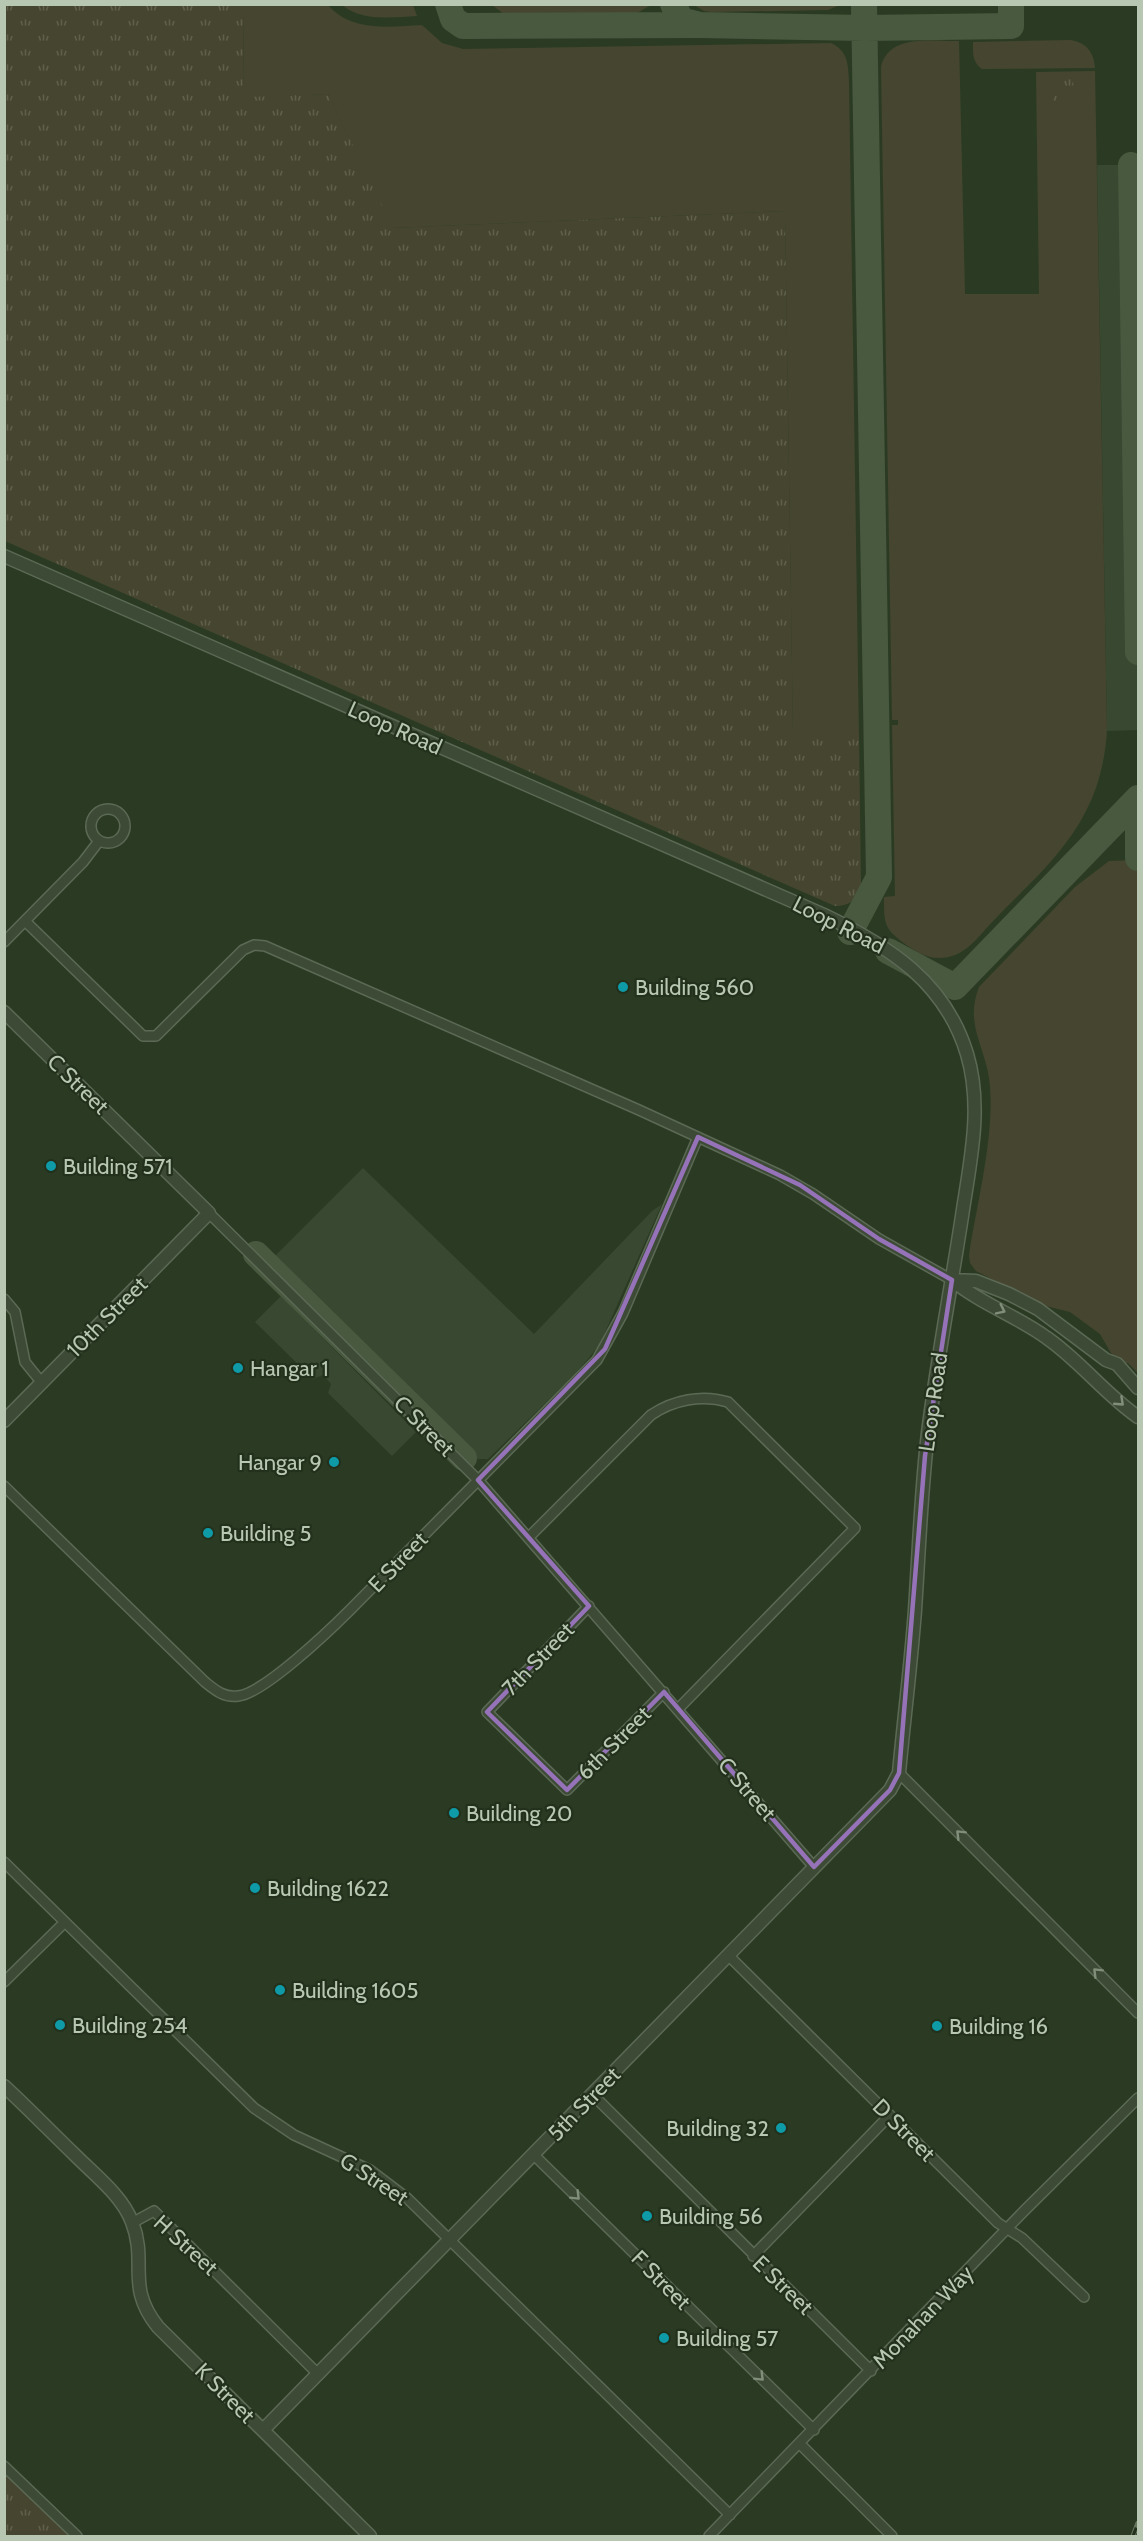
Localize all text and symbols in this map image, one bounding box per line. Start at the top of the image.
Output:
street label: Loop Road [344,695,446,761]
street label: Loop Road [788,890,890,960]
place label: Building 560 [635,974,754,1001]
marker: Building 560 [616,980,630,994]
street label: C Street [42,1048,115,1120]
place label: Building 571 [63,1153,173,1180]
marker: Building 571 [44,1159,58,1173]
street label: 10th Street [61,1270,154,1363]
one-way arrow [995,1303,1006,1315]
street label: Loop Road [913,1351,953,1453]
place label: Hangar 1 [250,1355,329,1382]
marker: Hangar 1 [231,1361,245,1375]
street label: C Street [388,1390,460,1462]
one-way arrow [1113,1395,1124,1406]
place label: Hangar 9 [238,1449,322,1476]
marker: Hangar 9 [327,1455,341,1469]
place label: Building 5 [220,1520,311,1547]
marker: Building 5 [201,1526,215,1540]
street label: E Street [363,1526,434,1598]
street label: 7th Street [496,1616,580,1701]
street label: 6th Street [571,1700,657,1786]
street label: C Street [712,1752,782,1827]
place label: Building 20 [466,1800,572,1827]
marker: Building 20 [447,1806,461,1820]
one-way arrow [956,1830,967,1841]
place label: Building 1622 [267,1875,389,1902]
marker: Building 1622 [248,1881,262,1895]
one-way arrow [1094,1968,1105,1979]
place label: Building 1605 [292,1977,418,2004]
marker: Building 1605 [273,1983,287,1997]
place label: Building 254 [72,2012,188,2039]
place label: Building 16 [949,2013,1048,2040]
marker: Building 254 [53,2018,67,2032]
marker: Building 16 [930,2019,944,2033]
street label: 5th Street [542,2061,626,2147]
street label: D Street [867,2093,941,2167]
place label: Building 32 [666,2115,769,2142]
marker: Building 32 [774,2121,788,2135]
street label: G Street [335,2147,414,2211]
one-way arrow [570,2189,580,2200]
place label: Building 56 [659,2203,763,2230]
street label: H Street [148,2209,224,2281]
marker: Building 56 [640,2209,654,2223]
street label: F Street [626,2245,697,2316]
street label: E Street [747,2250,819,2321]
street label: Monahan Way [867,2260,979,2374]
place label: Building 57 [676,2325,778,2352]
marker: Building 57 [657,2331,671,2345]
street label: K Street [189,2357,261,2429]
one-way arrow [752,2369,763,2380]

